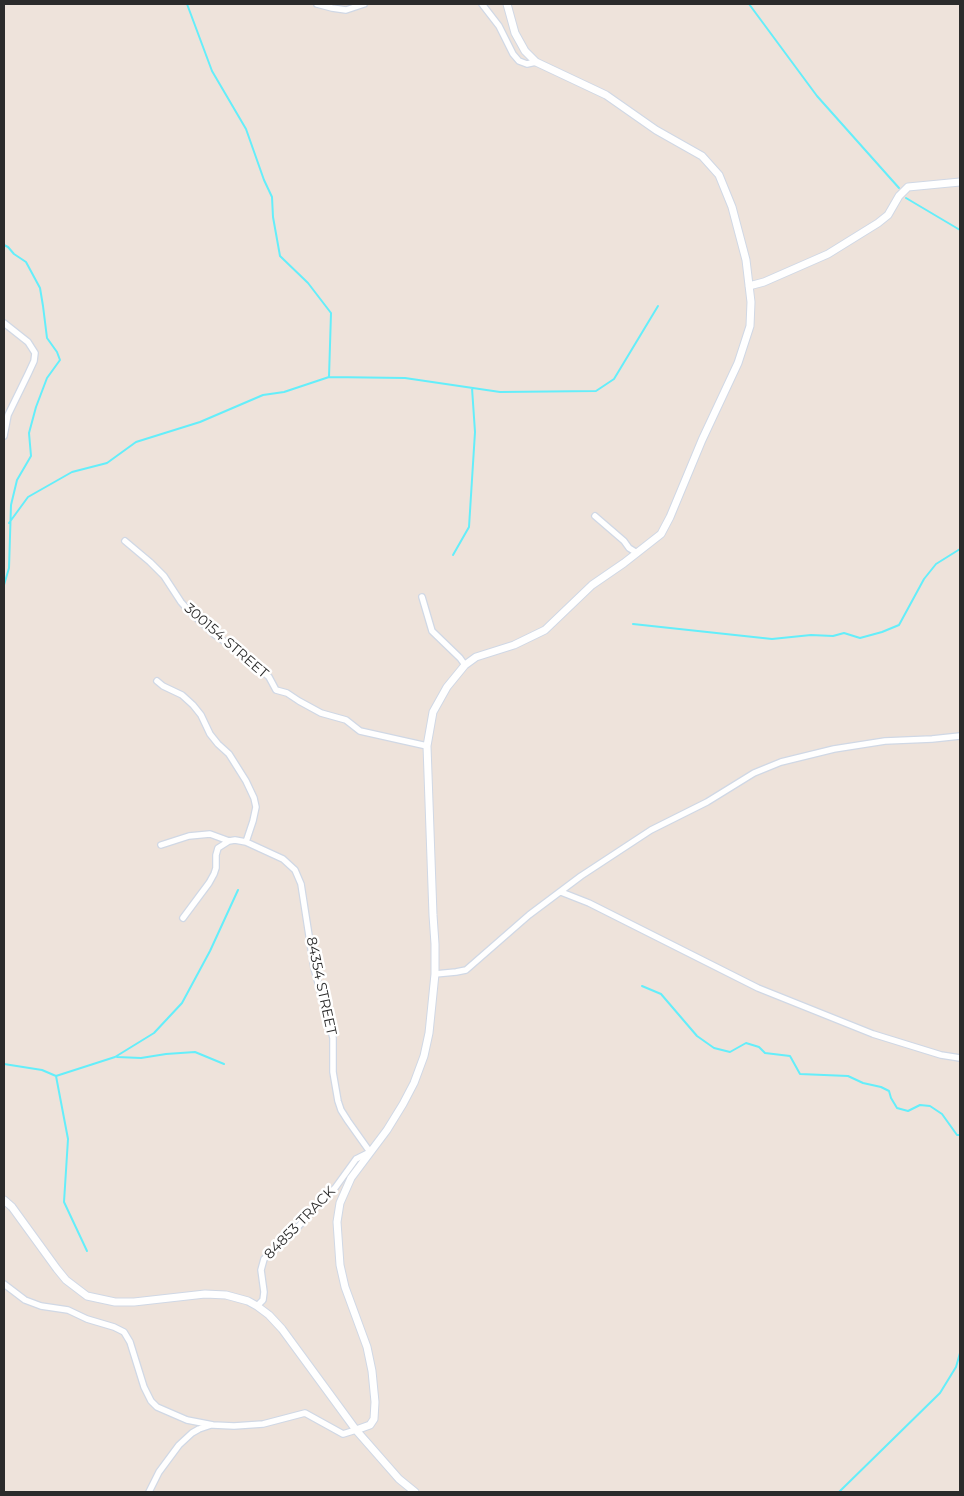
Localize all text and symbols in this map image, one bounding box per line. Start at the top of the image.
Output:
street label: 300154 STREET [181,600,271,682]
street label: 84354 STREET [302,935,340,1037]
street label: 84853 TRACK [261,1183,339,1263]

